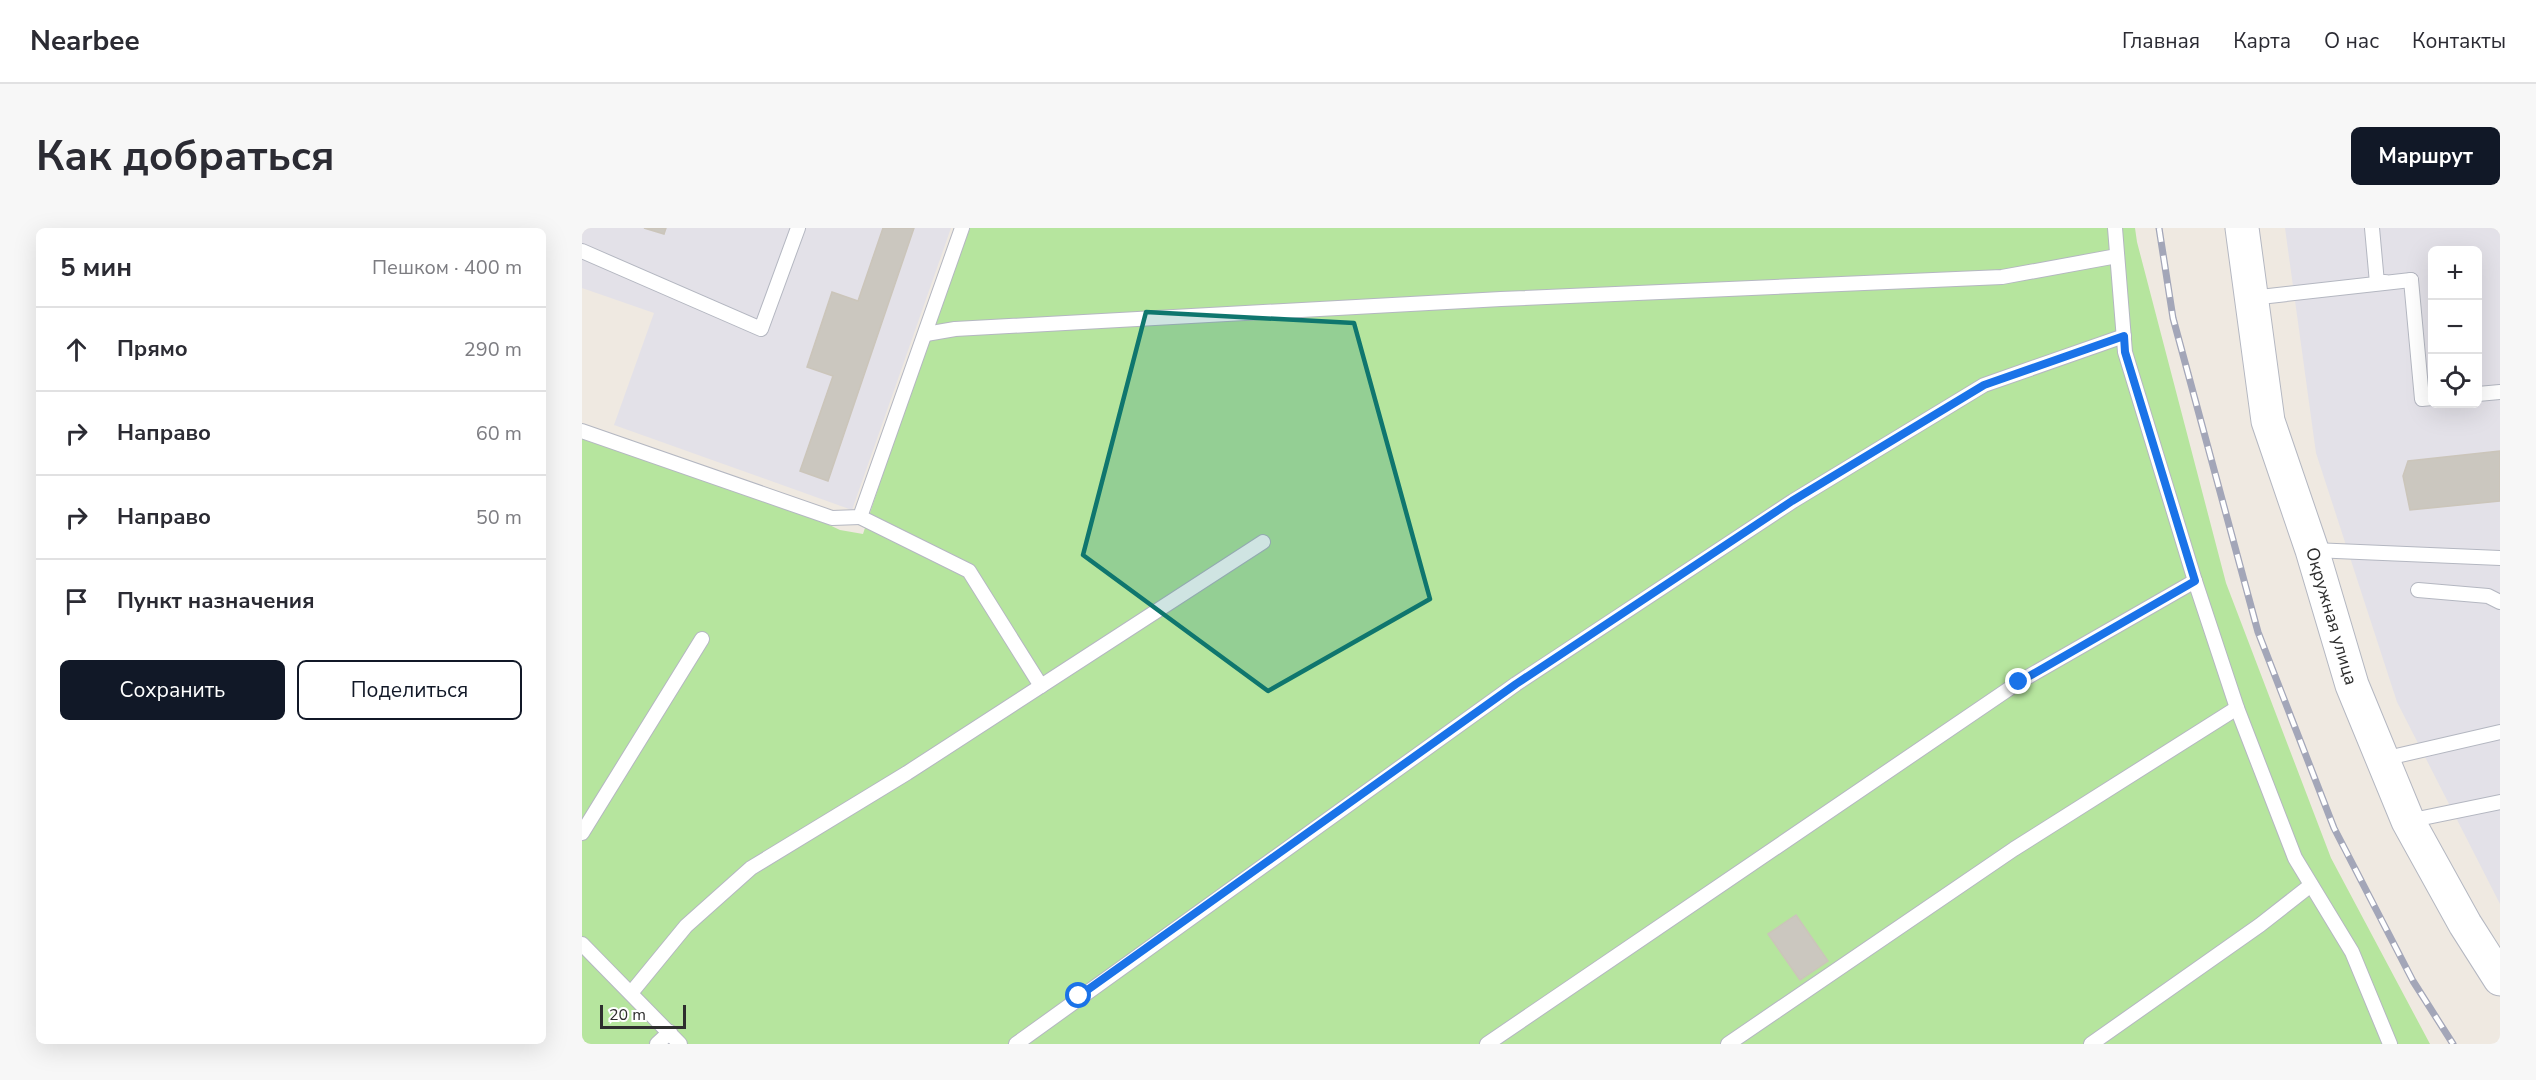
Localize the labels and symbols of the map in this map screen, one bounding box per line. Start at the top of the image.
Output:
street label: Окружная улица [2300,544,2363,688]
route end [2005,668,2031,694]
route start [1065,982,1091,1008]
scale bar [600,1002,686,1030]

